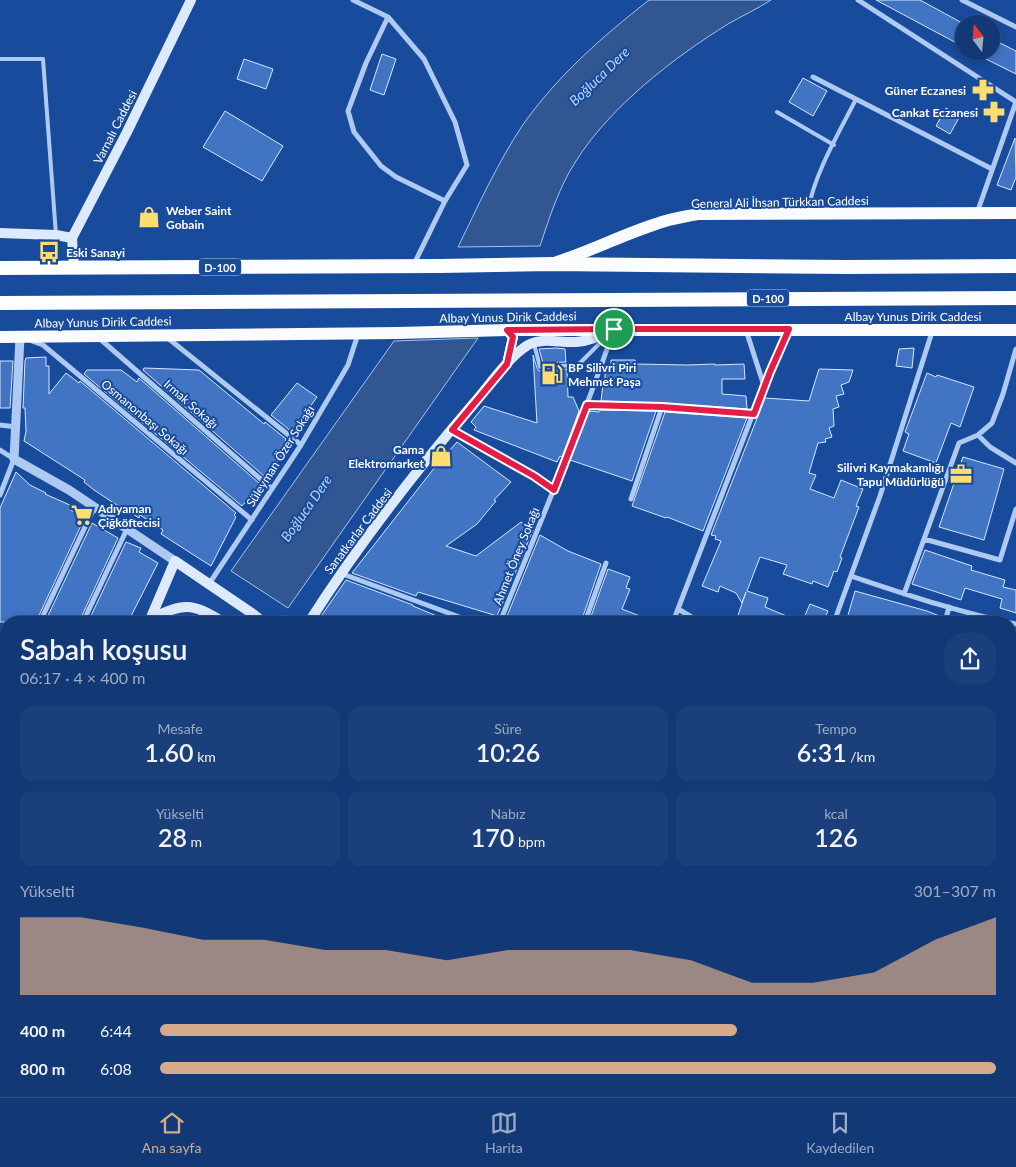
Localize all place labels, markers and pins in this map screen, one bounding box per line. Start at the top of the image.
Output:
pharmacy icon: Güner Eczanesi [970,77,996,103]
place label: Güner Eczanesi [885,83,966,98]
pharmacy icon: Cankat Eczanesi [981,99,1007,125]
place label: Cankat Eczanesi [892,105,978,120]
place label: Weber Saint Gobain [166,203,232,232]
shop icon: Weber Saint Gobain [136,204,162,230]
bus stop icon: Eski Sanayi [36,239,62,265]
place label: Eski Sanayi [66,245,125,260]
pin [593,308,635,350]
place label: BP Silivri Piri Mehmet Paşa [568,360,641,389]
fuel station icon: BP Silivri Piri Mehmet Paşa [539,361,565,387]
place label: Gama Elektromarket [348,442,425,471]
shop icon: Gama Elektromarket [428,443,454,469]
place label: Silivri Kaymakamlığı Tapu Müdürlüğü [837,460,944,489]
office icon: Silivri Kaymakamlığı Tapu Müdürlüğü [948,461,974,487]
place label: Adıyaman Çiğköftecisi [97,501,160,530]
supermarket icon: Adıyaman Çiğköftecisi [69,502,95,528]

